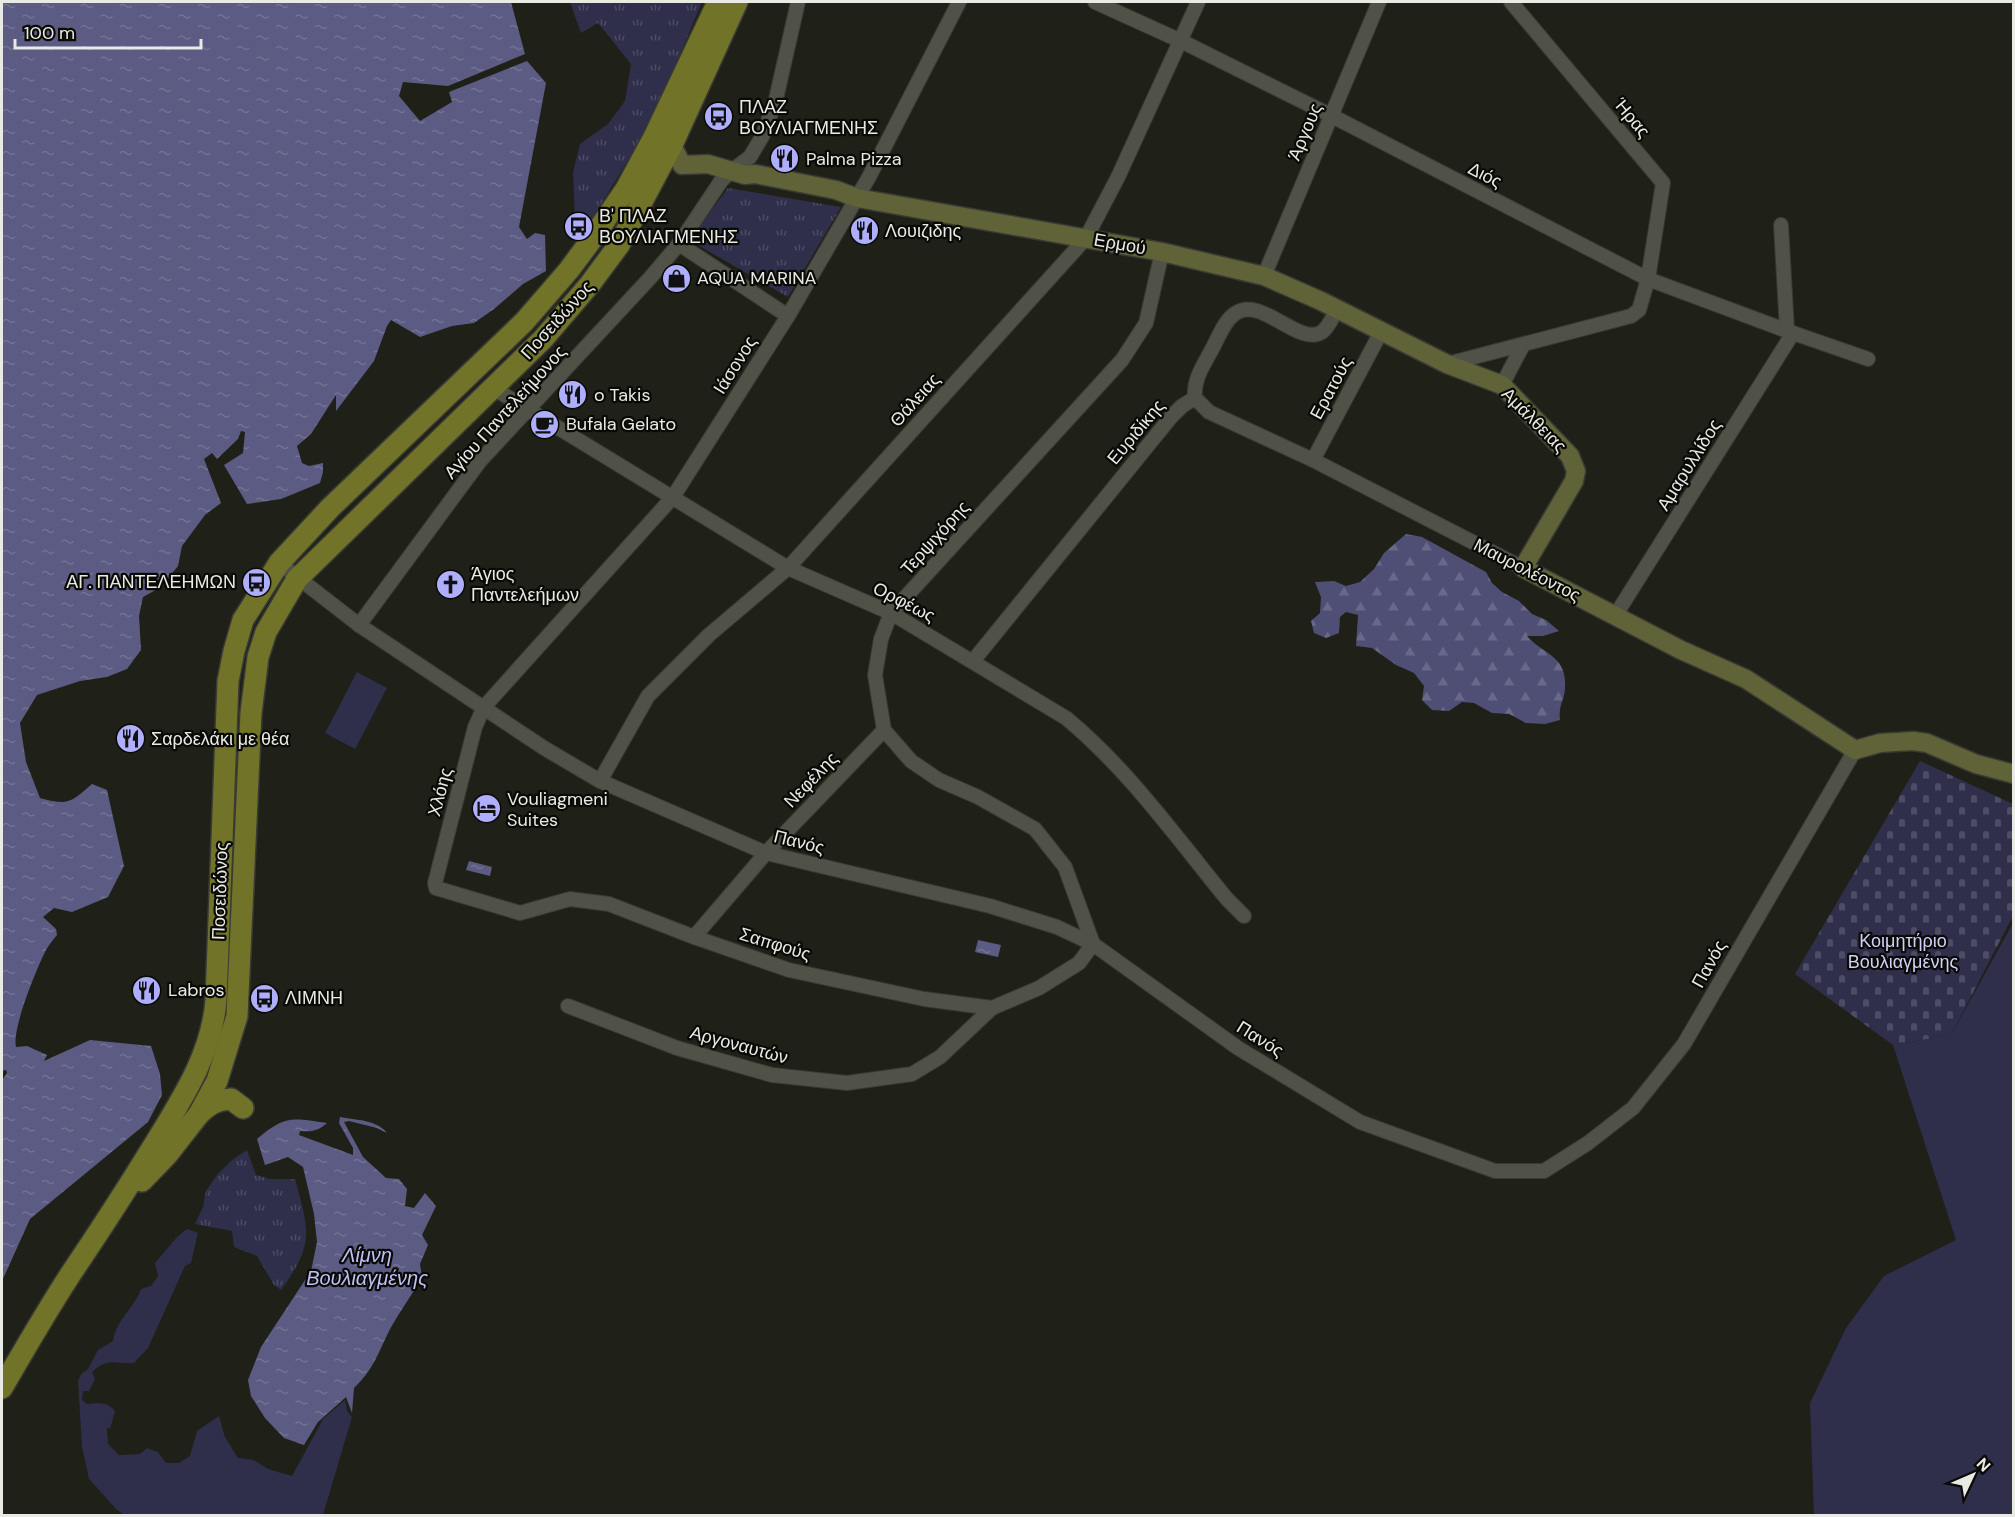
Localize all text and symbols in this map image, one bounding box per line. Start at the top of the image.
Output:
scale bar [15,12,201,50]
text: 100 m [24,21,75,45]
street label: Ήρας [1608,93,1656,143]
place label: ΠΛΑΖ ΒΟΥΛΙΑΓΜΕΝΗΣ [739,95,878,140]
street label: Άργους [1282,100,1328,164]
bus stop icon: ΠΛΑΖ ΒΟΥΛΙΑΓΜΕΝΗΣ [702,101,734,133]
restaurant icon: Palma Pizza [769,143,801,175]
place label: Palma Pizza [806,147,902,171]
street label: Διός [1464,156,1506,194]
place label: Β' ΠΛΑΖ ΒΟΥΛΙΑΓΜΕΝΗΣ [599,204,738,249]
bus stop icon: Β' ΠΛΑΖ ΒΟΥΛΙΑΓΜΕΝΗΣ [562,210,594,242]
restaurant icon: Λουιζιδης [848,215,880,247]
place label: Λουιζιδης [885,219,962,243]
street label: Ερμού [1092,228,1148,260]
shop icon: AQUA MARINA [660,262,692,294]
place label: AQUA MARINA [697,266,817,290]
street label: Ποσειδώνος [515,275,599,364]
street label: Ιάσονος [708,331,762,399]
street label: Αγίου Παντελεήμονος [439,340,572,484]
street label: Ερατούς [1304,352,1358,424]
street label: Θάλειας [884,368,946,432]
restaurant icon: o Takis [557,379,589,411]
street label: Αμάλθειας [1496,382,1572,458]
place label: o Takis [594,383,650,407]
street label: Ευριδίκης [1102,394,1170,470]
cafe icon: Bufala Gelato [529,408,561,440]
place label: Bufala Gelato [566,412,676,436]
street label: Αμαρυλλίδος [1651,414,1727,515]
street label: Τερψιχόρης [895,496,975,580]
street label: Μαυρολέοντος [1470,533,1585,607]
place label: Άγιος Παντελεήμων [471,562,579,607]
bus stop icon: ΑΓ. ΠΑΝΤΕΛΕΗΜΩΝ [241,566,273,598]
church icon: Άγιος Παντελεήμων [434,568,466,600]
place label: ΑΓ. ΠΑΝΤΕΛΕΗΜΩΝ [66,570,236,594]
street label: Ορφέως [869,576,939,628]
restaurant icon: Σαρδελάκι με θέα [114,723,146,755]
place label: Σαρδελάκι με θέα [151,727,289,751]
street label: Νεφέλης [779,747,844,813]
street label: Χλόης [422,765,458,819]
place label: Vouliagmeni Suites [507,787,608,832]
hotel icon: Vouliagmeni Suites [470,793,502,825]
street label: Πανός [771,824,827,860]
street label: Ποσειδώνος [206,841,234,940]
street label: Σαπφούς [736,922,814,966]
park label: Κοιμητήριο Βουλιαγμένης [1848,929,1958,974]
street label: Πανός [1686,936,1732,992]
restaurant icon: Labros [131,974,163,1006]
place label: Labros [168,978,225,1002]
bus stop icon: ΛΙΜΝΗ [248,982,280,1014]
place label: ΛΙΜΝΗ [285,986,343,1010]
street label: Πανός [1232,1015,1288,1063]
street label: Αργοναυτών [687,1020,791,1070]
water label: Λίμνη Βουλιαγμένης [306,1242,428,1291]
north arrow [1943,1445,2003,1505]
text: N [1972,1453,1995,1476]

